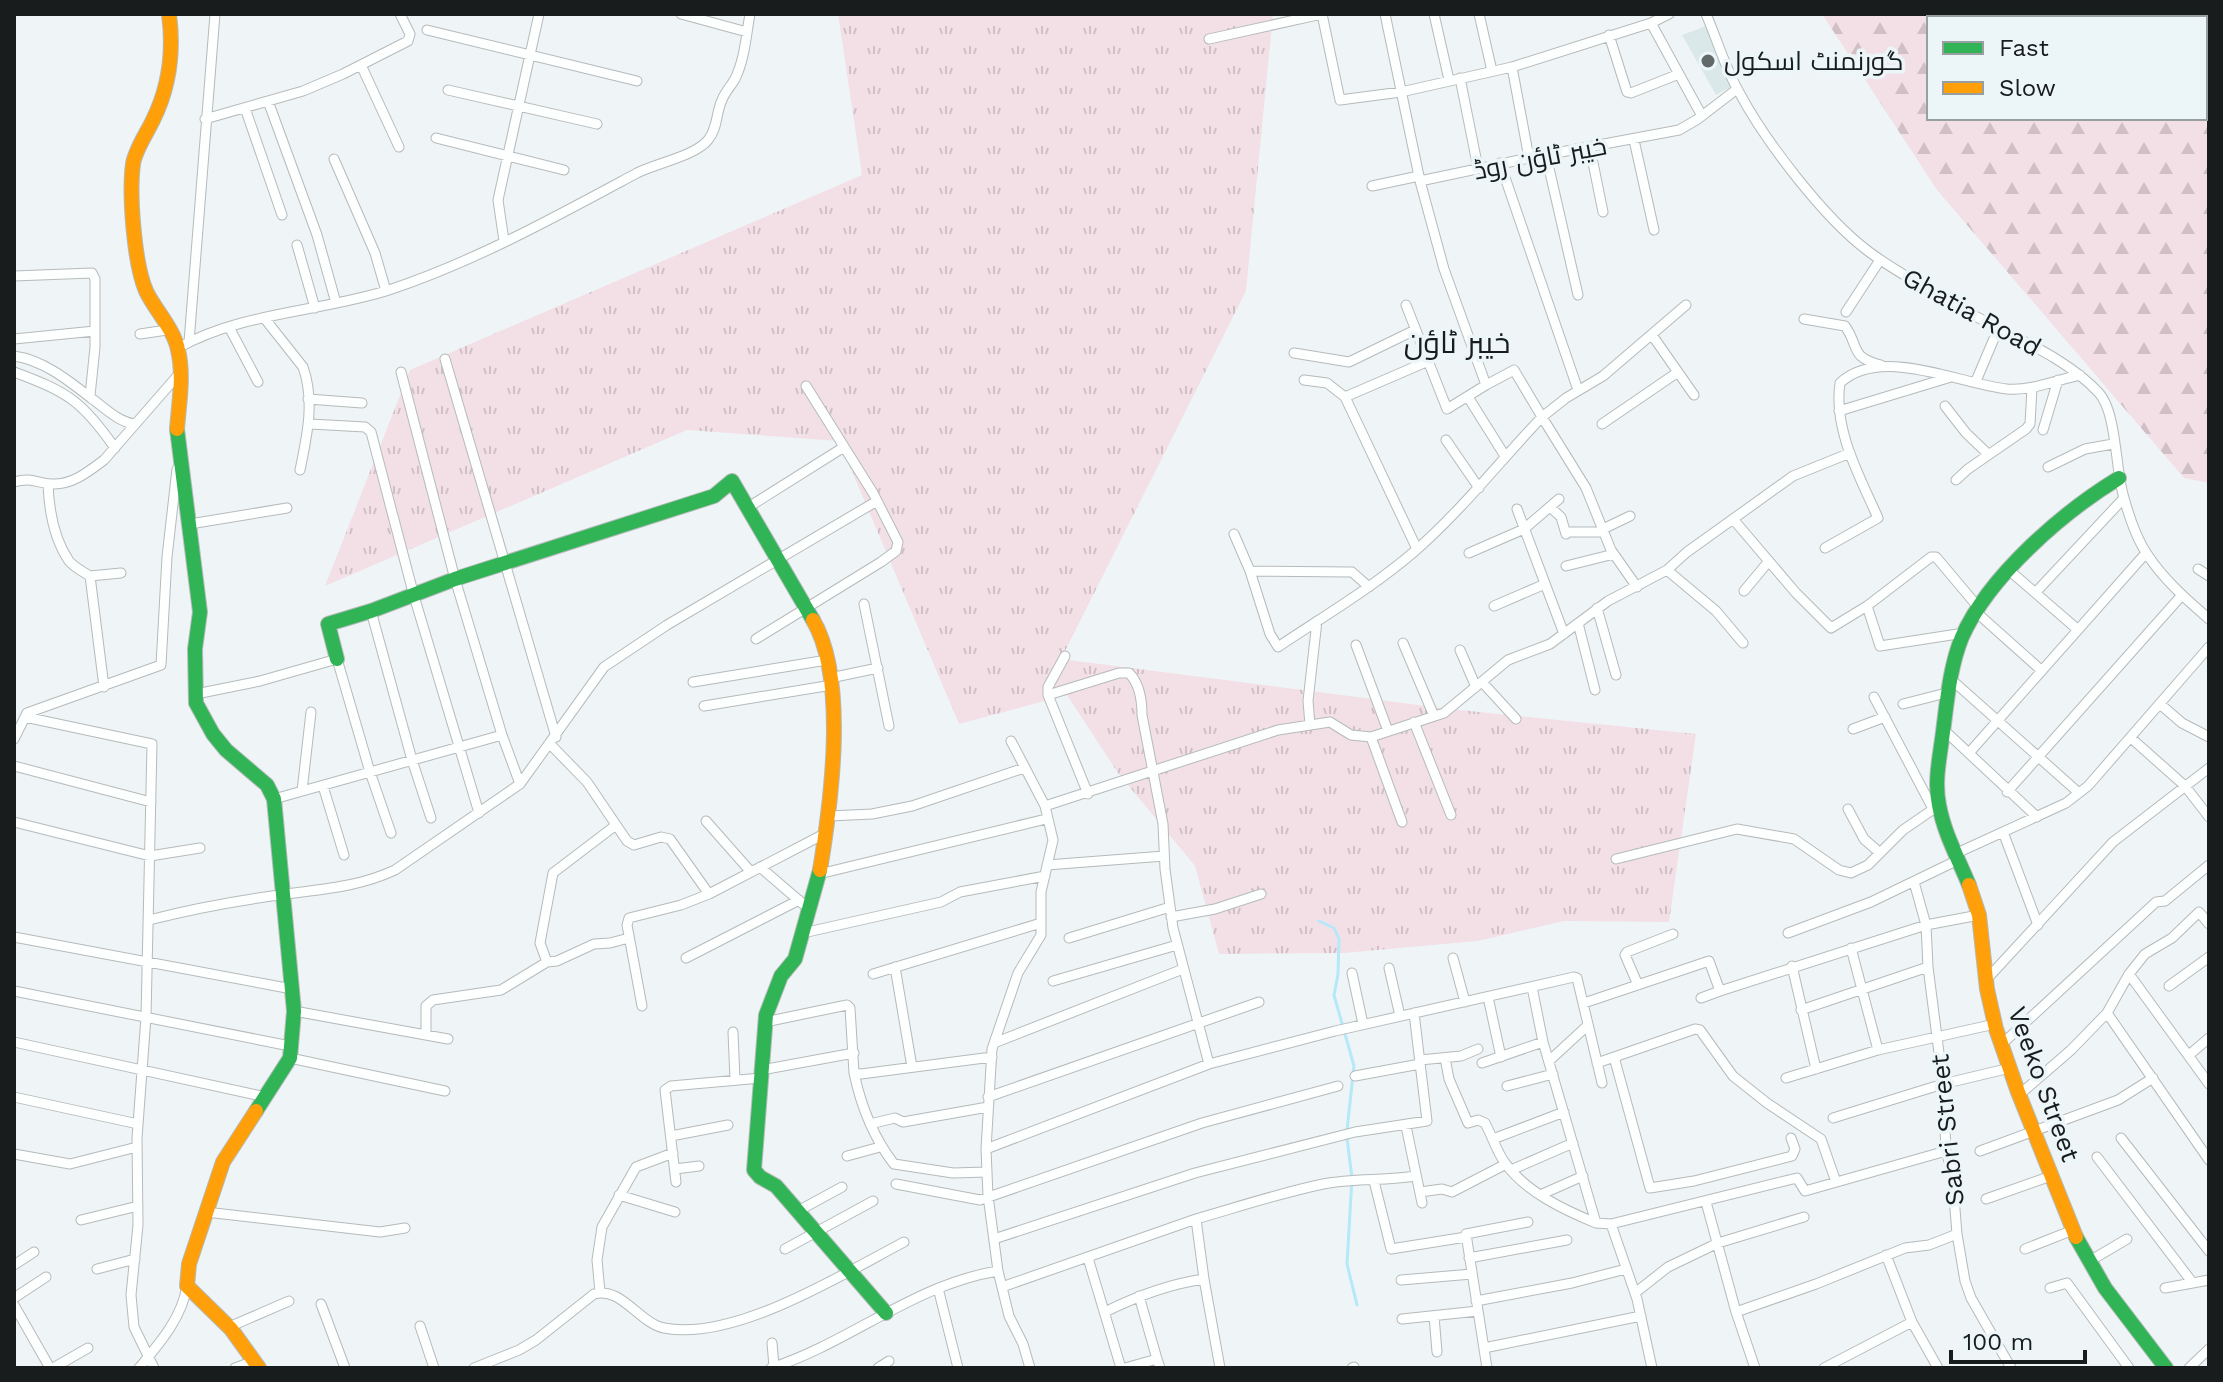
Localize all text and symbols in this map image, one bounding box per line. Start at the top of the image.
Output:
legend [1927,16,2207,120]
text: Fast [1999,34,2049,62]
place label: گورنمنٹ اسکول [1724,46,1904,76]
marker: گورنمنٹ اسکول [1699,52,1717,70]
text: Slow [1999,74,2056,102]
street label: خیبر ٹاؤن روڈ [1471,130,1609,186]
street label: Ghatia Road [1898,262,2046,362]
district label: خیبر ٹاؤن [1404,325,1510,360]
street label: Veeko Street [2002,1002,2086,1166]
street label: Sabri Street [1924,1053,1970,1207]
scale bar [1951,1314,2085,1364]
text: 100 m [1963,1328,2033,1356]

